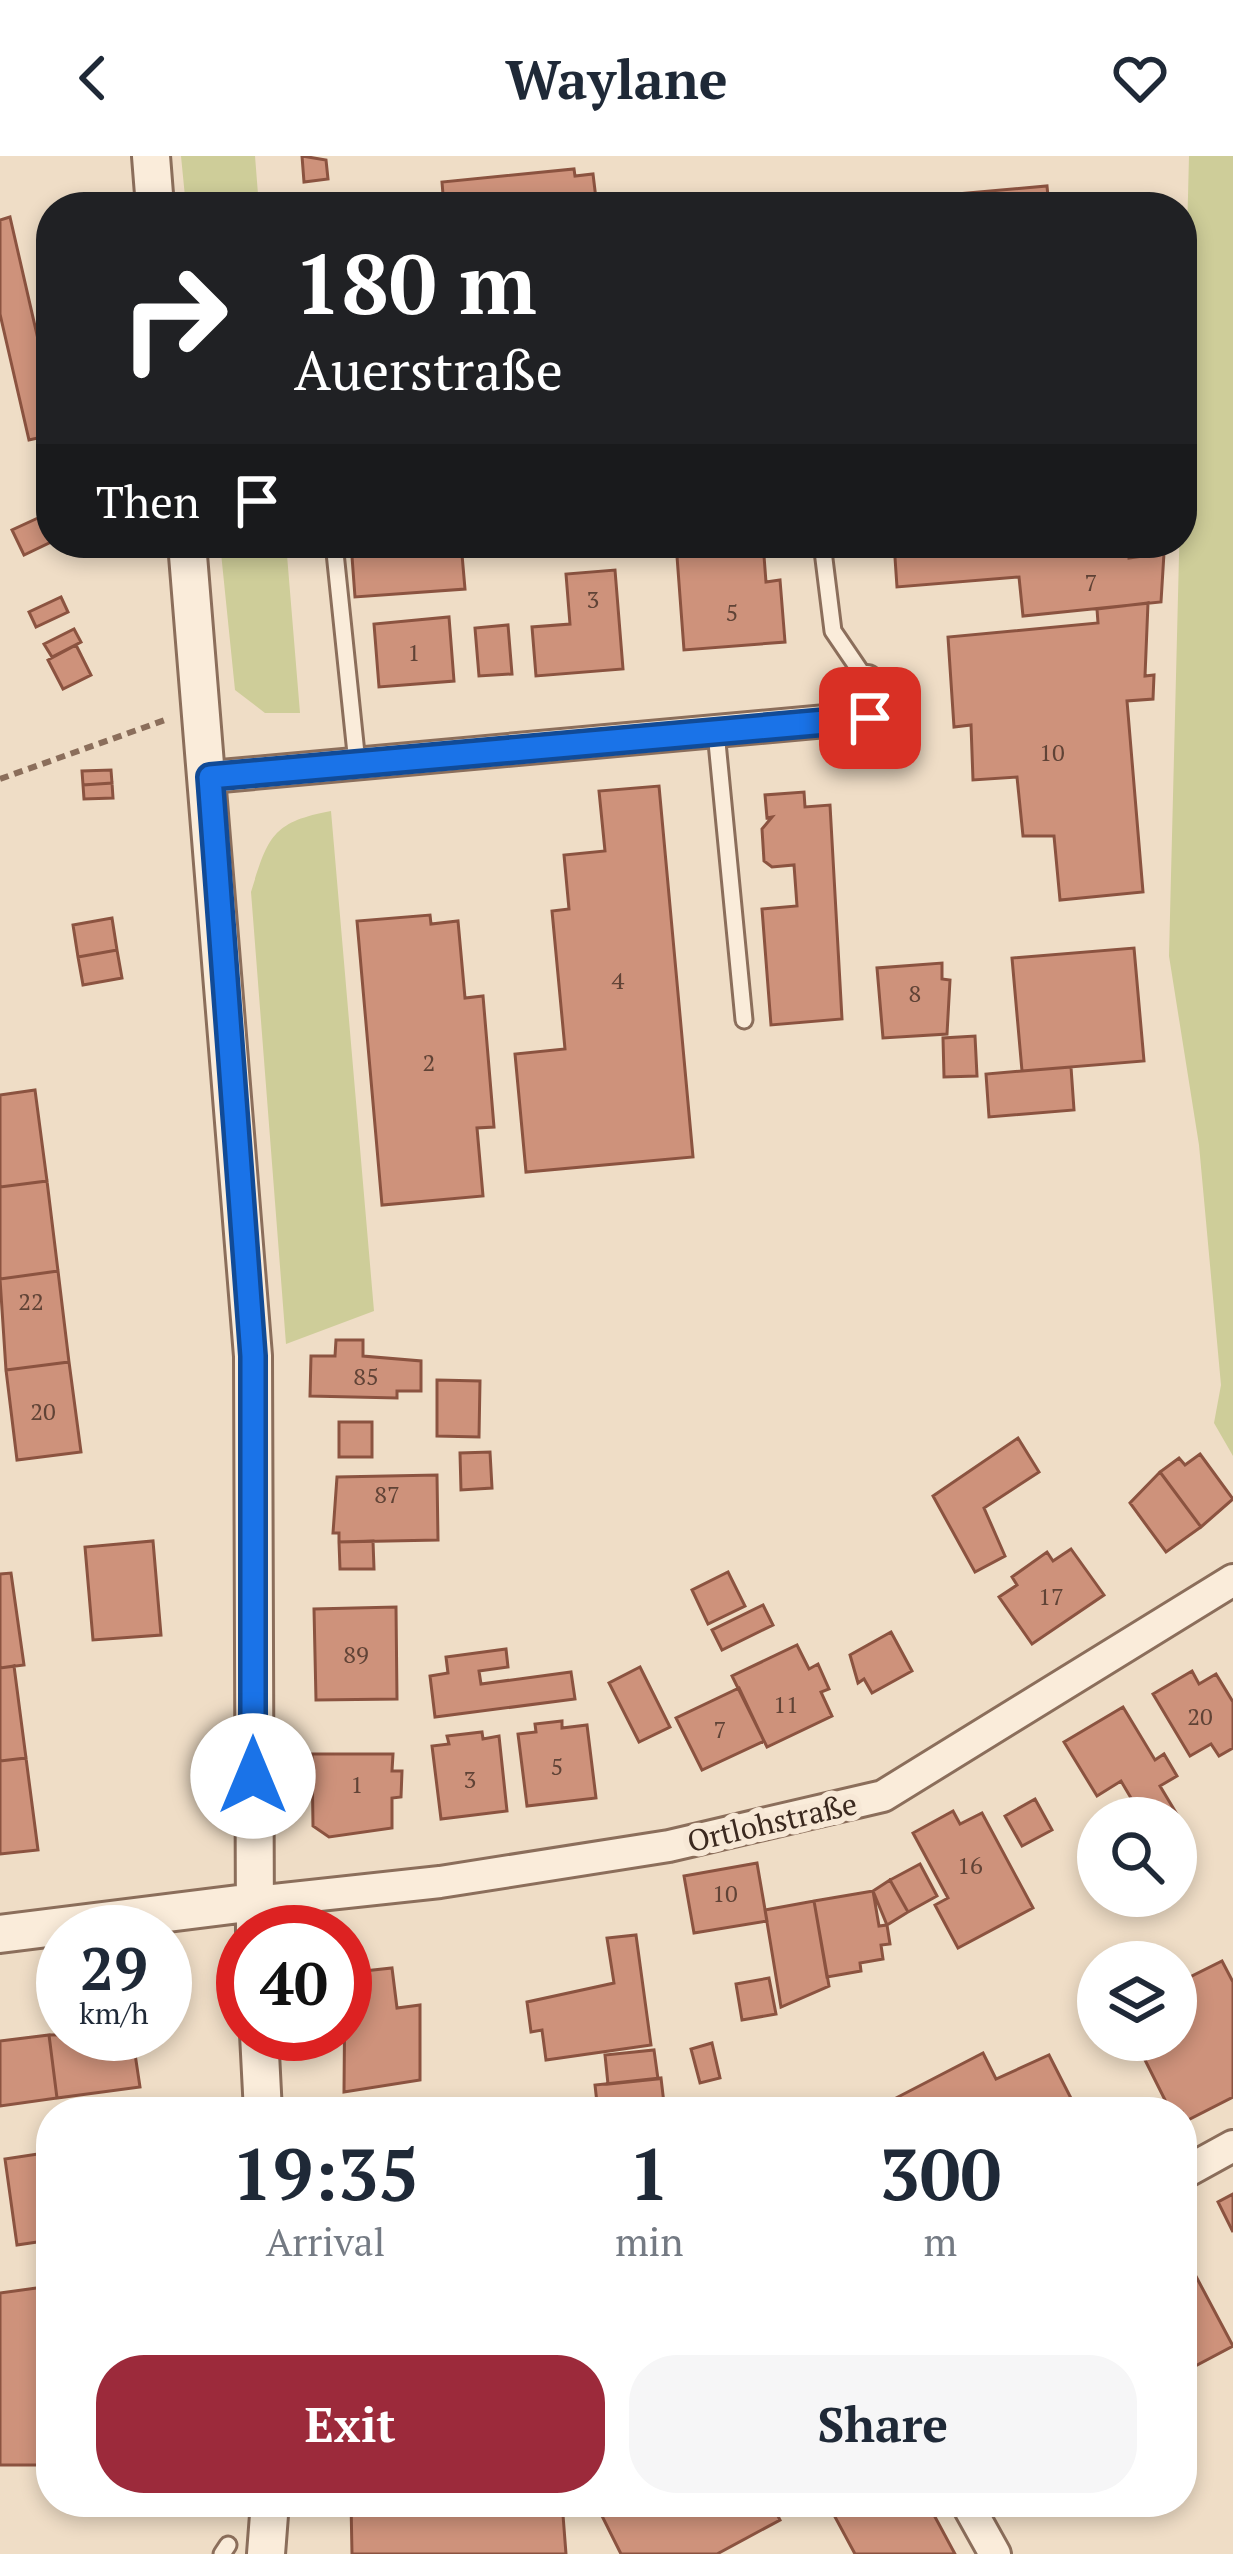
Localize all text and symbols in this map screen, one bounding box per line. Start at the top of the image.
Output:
text: Waylane [505,43,728,114]
icon: back [60,45,126,111]
icon: heart [1107,45,1173,111]
text: 180 m [294,227,537,338]
icon: right [96,240,252,396]
text: Auerstraße [294,334,563,405]
icon: arrive [224,468,290,534]
text: Then [96,471,200,531]
house number: 7 [1085,566,1097,598]
house number: 3 [587,583,599,615]
house number: 5 [726,596,738,628]
house number: 1 [408,636,420,668]
pin [819,667,921,769]
icon: arrive [837,685,903,751]
house number: 10 [1039,736,1065,768]
house number: 4 [612,964,625,996]
house number: 8 [909,977,921,1009]
house number: 2 [423,1046,435,1078]
house number: 22 [18,1285,44,1317]
house number: 85 [353,1360,379,1392]
house number: 20 [30,1395,56,1427]
house number: 87 [374,1478,400,1510]
house number: 17 [1038,1580,1064,1612]
house number: 89 [343,1638,369,1670]
house number: 11 [773,1688,799,1720]
house number: 20 [1187,1700,1213,1732]
position arrow [190,1713,316,1839]
house number: 7 [714,1713,726,1745]
house number: 5 [551,1750,563,1782]
house number: 3 [464,1763,476,1795]
house number: 1 [351,1768,363,1800]
street label: Ortlohstraße [683,1783,861,1861]
map controls [1077,1797,1197,2061]
button: search [1077,1797,1197,1917]
house number: 16 [957,1849,983,1881]
house number: 10 [712,1877,738,1909]
speed limit sign: 40 [216,1905,372,2061]
text: 29 [80,1928,148,2007]
button: layers [1077,1941,1197,2061]
text: km/h [79,1993,149,2033]
text: 19:35 [232,2125,419,2221]
text: 1 [629,2125,670,2221]
text: 300 [879,2125,1001,2221]
text: Arrival [266,2215,385,2267]
text: min [615,2215,683,2267]
text: m [923,2215,957,2267]
button: Exit [96,2355,605,2493]
button: Share [629,2355,1137,2493]

